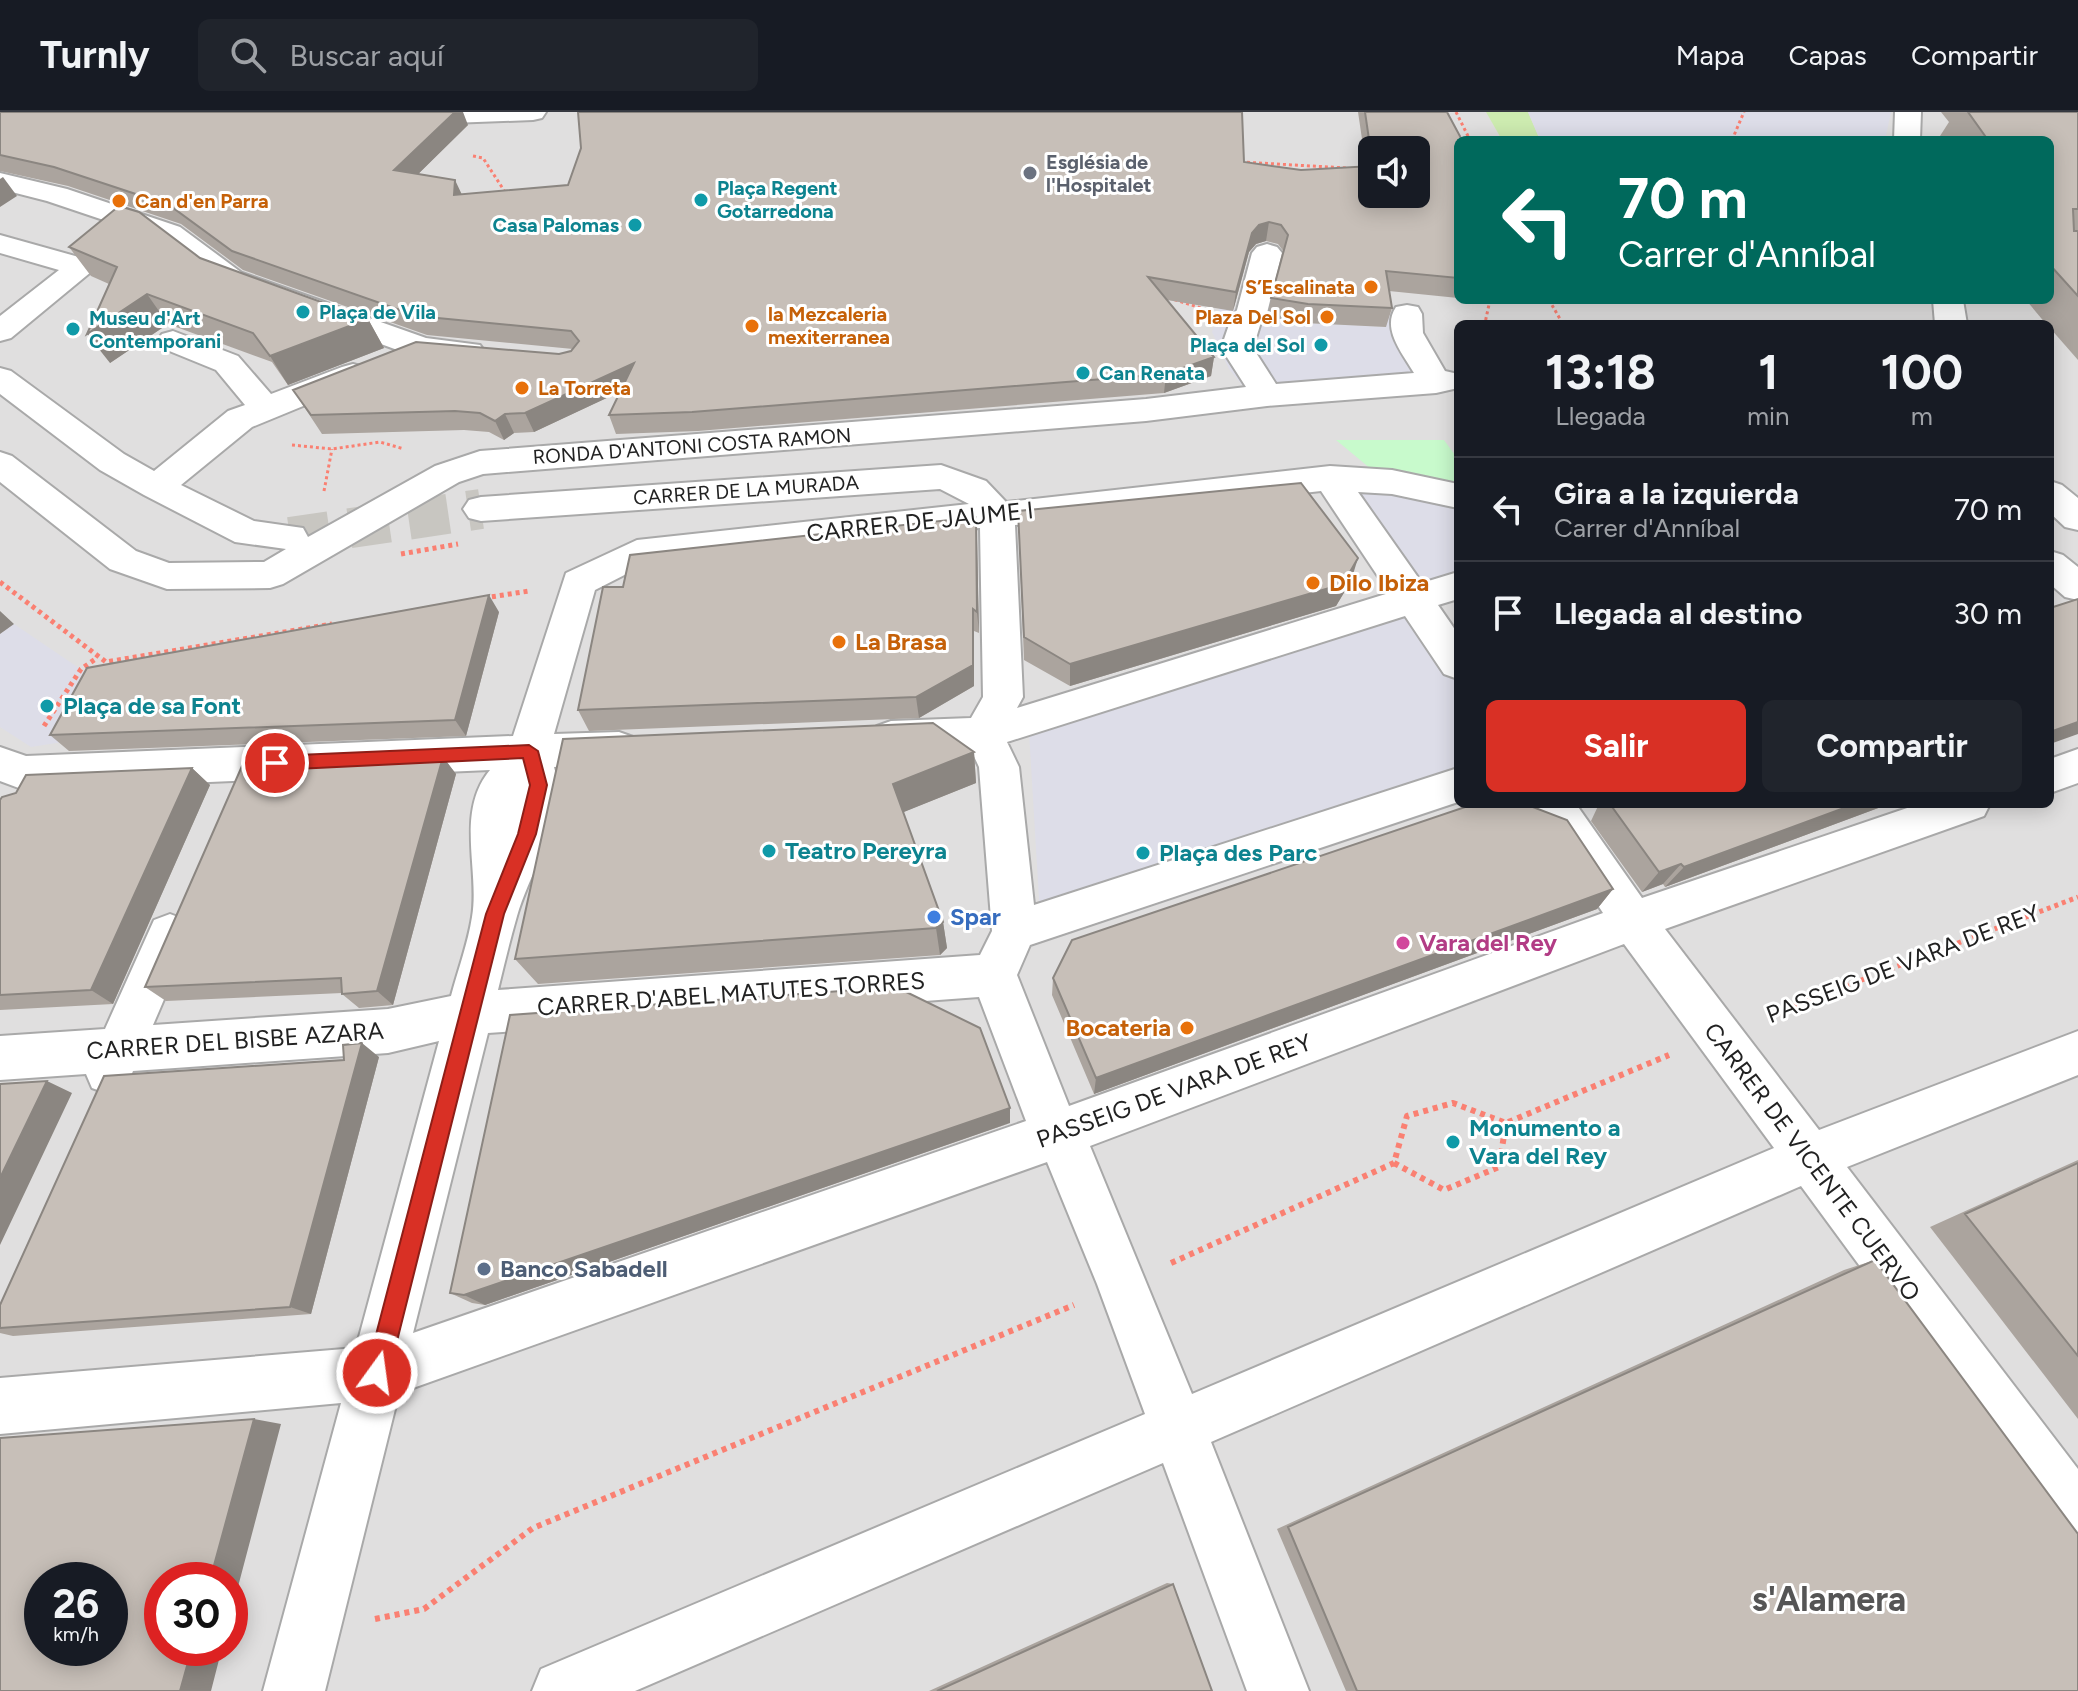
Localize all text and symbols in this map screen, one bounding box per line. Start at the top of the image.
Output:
search box [198,19,758,91]
text: Turnly [40,32,150,78]
icon: search [226,33,270,77]
text: Buscar aquí [290,37,444,74]
text: Mapa [1676,38,1745,72]
text: Capas [1789,38,1867,72]
text: Compartir [1911,38,2038,72]
map controls [1358,136,1430,208]
button: sound [1358,136,1430,208]
place label: Església de l'Hospitalet [1046,150,1152,197]
marker: Església de l'Hospitalet [1021,164,1039,182]
text: 70 m [1618,165,1748,232]
icon: left [1486,168,1590,272]
place label: Plaça Regent Gotarredona [717,176,837,223]
place label: Can d'en Parra [135,189,269,213]
marker: Plaça Regent Gotarredona [692,191,710,209]
marker: Can d'en Parra [110,192,128,210]
place label: Casa Palomas [493,213,619,237]
marker: Casa Palomas [626,216,644,234]
text: Carrer d'Anníbal [1618,233,1876,276]
place label: S’Escalinata [1245,275,1355,299]
marker: S’Escalinata [1362,278,1380,296]
place label: Plaça de Vila [319,300,436,324]
place label: la Mezcaleria mexiterranea [768,302,890,349]
marker: Plaça de Vila [294,303,312,321]
place label: Plaza Del Sol [1195,305,1311,329]
place label: Museu d'Art Contemporani [89,306,221,353]
marker: Plaza Del Sol [1318,308,1336,326]
marker: la Mezcaleria mexiterranea [743,317,761,335]
marker: Museu d'Art Contemporani [64,320,82,338]
place label: Plaça del Sol [1190,333,1305,357]
marker: Plaça del Sol [1312,336,1330,354]
text: 13:18 [1545,343,1656,401]
text: 1 [1758,343,1778,401]
text: 100 [1881,343,1963,401]
place label: Can Renata [1099,361,1205,385]
marker: Can Renata [1074,364,1092,382]
place label: La Torreta [538,376,631,400]
marker: La Torreta [513,379,531,397]
text: Llegada [1555,400,1646,432]
text: min [1747,400,1790,432]
text: m [1911,400,1933,432]
street label: RONDA D'ANTONI COSTA RAMON [532,423,852,469]
street label: CARRER DE LA MURADA [632,470,860,510]
text: Gira a la izquierda [1554,475,1799,512]
icon: left [1486,487,1530,531]
text: 70 m [1954,491,2022,528]
street label: CARRER DE JAUME I [805,495,1035,548]
text: Carrer d'Anníbal [1554,512,1740,544]
place label: Dilo Ibiza [1329,568,1429,597]
marker: Dilo Ibiza [1304,574,1322,592]
icon: arrive [1486,591,1530,635]
text: Llegada al destino [1554,595,1802,632]
text: 30 m [1954,595,2022,632]
place label: La Brasa [855,627,947,656]
marker: La Brasa [830,633,848,651]
place label: Plaça de sa Font [63,691,241,720]
marker: Plaça de sa Font [38,697,56,715]
button: Salir [1486,700,1746,792]
button: Compartir [1762,700,2022,792]
pin [241,729,309,797]
icon: arrive [253,741,297,785]
place label: Teatro Pereyra [785,836,947,865]
place label: Plaça des Parc [1159,838,1317,867]
marker: Teatro Pereyra [760,842,778,860]
marker: Plaça des Parc [1134,844,1152,862]
street label: PASSEIG DE VARA DE REY [1762,898,2044,1029]
place label: Spar [950,902,1001,931]
marker: Spar [925,908,943,926]
place label: Vara del Rey [1419,928,1557,957]
marker: Vara del Rey [1394,934,1412,952]
street label: CARRER D'ABEL MATUTES TORRES [536,965,926,1022]
place label: Bocateria [1066,1013,1171,1042]
street label: CARRER DEL BISBE AZARA [85,1016,385,1065]
street label: CARRER DE VICENTE CUERVO [1698,1017,1926,1306]
marker: Bocateria [1178,1019,1196,1037]
street label: PASSEIG DE VARA DE REY [1032,1027,1316,1154]
place label: Monumento a Vara del Rey [1469,1113,1621,1170]
marker: Monumento a Vara del Rey [1444,1133,1462,1151]
place label: Banco Sabadell [500,1254,668,1283]
marker: Banco Sabadell [475,1260,493,1278]
position arrow [335,1331,419,1415]
speed limit sign: 30 [144,1562,248,1666]
district label: s'Alamera [1752,1579,1906,1620]
text: 26 [53,1580,99,1628]
text: km/h [53,1622,99,1646]

